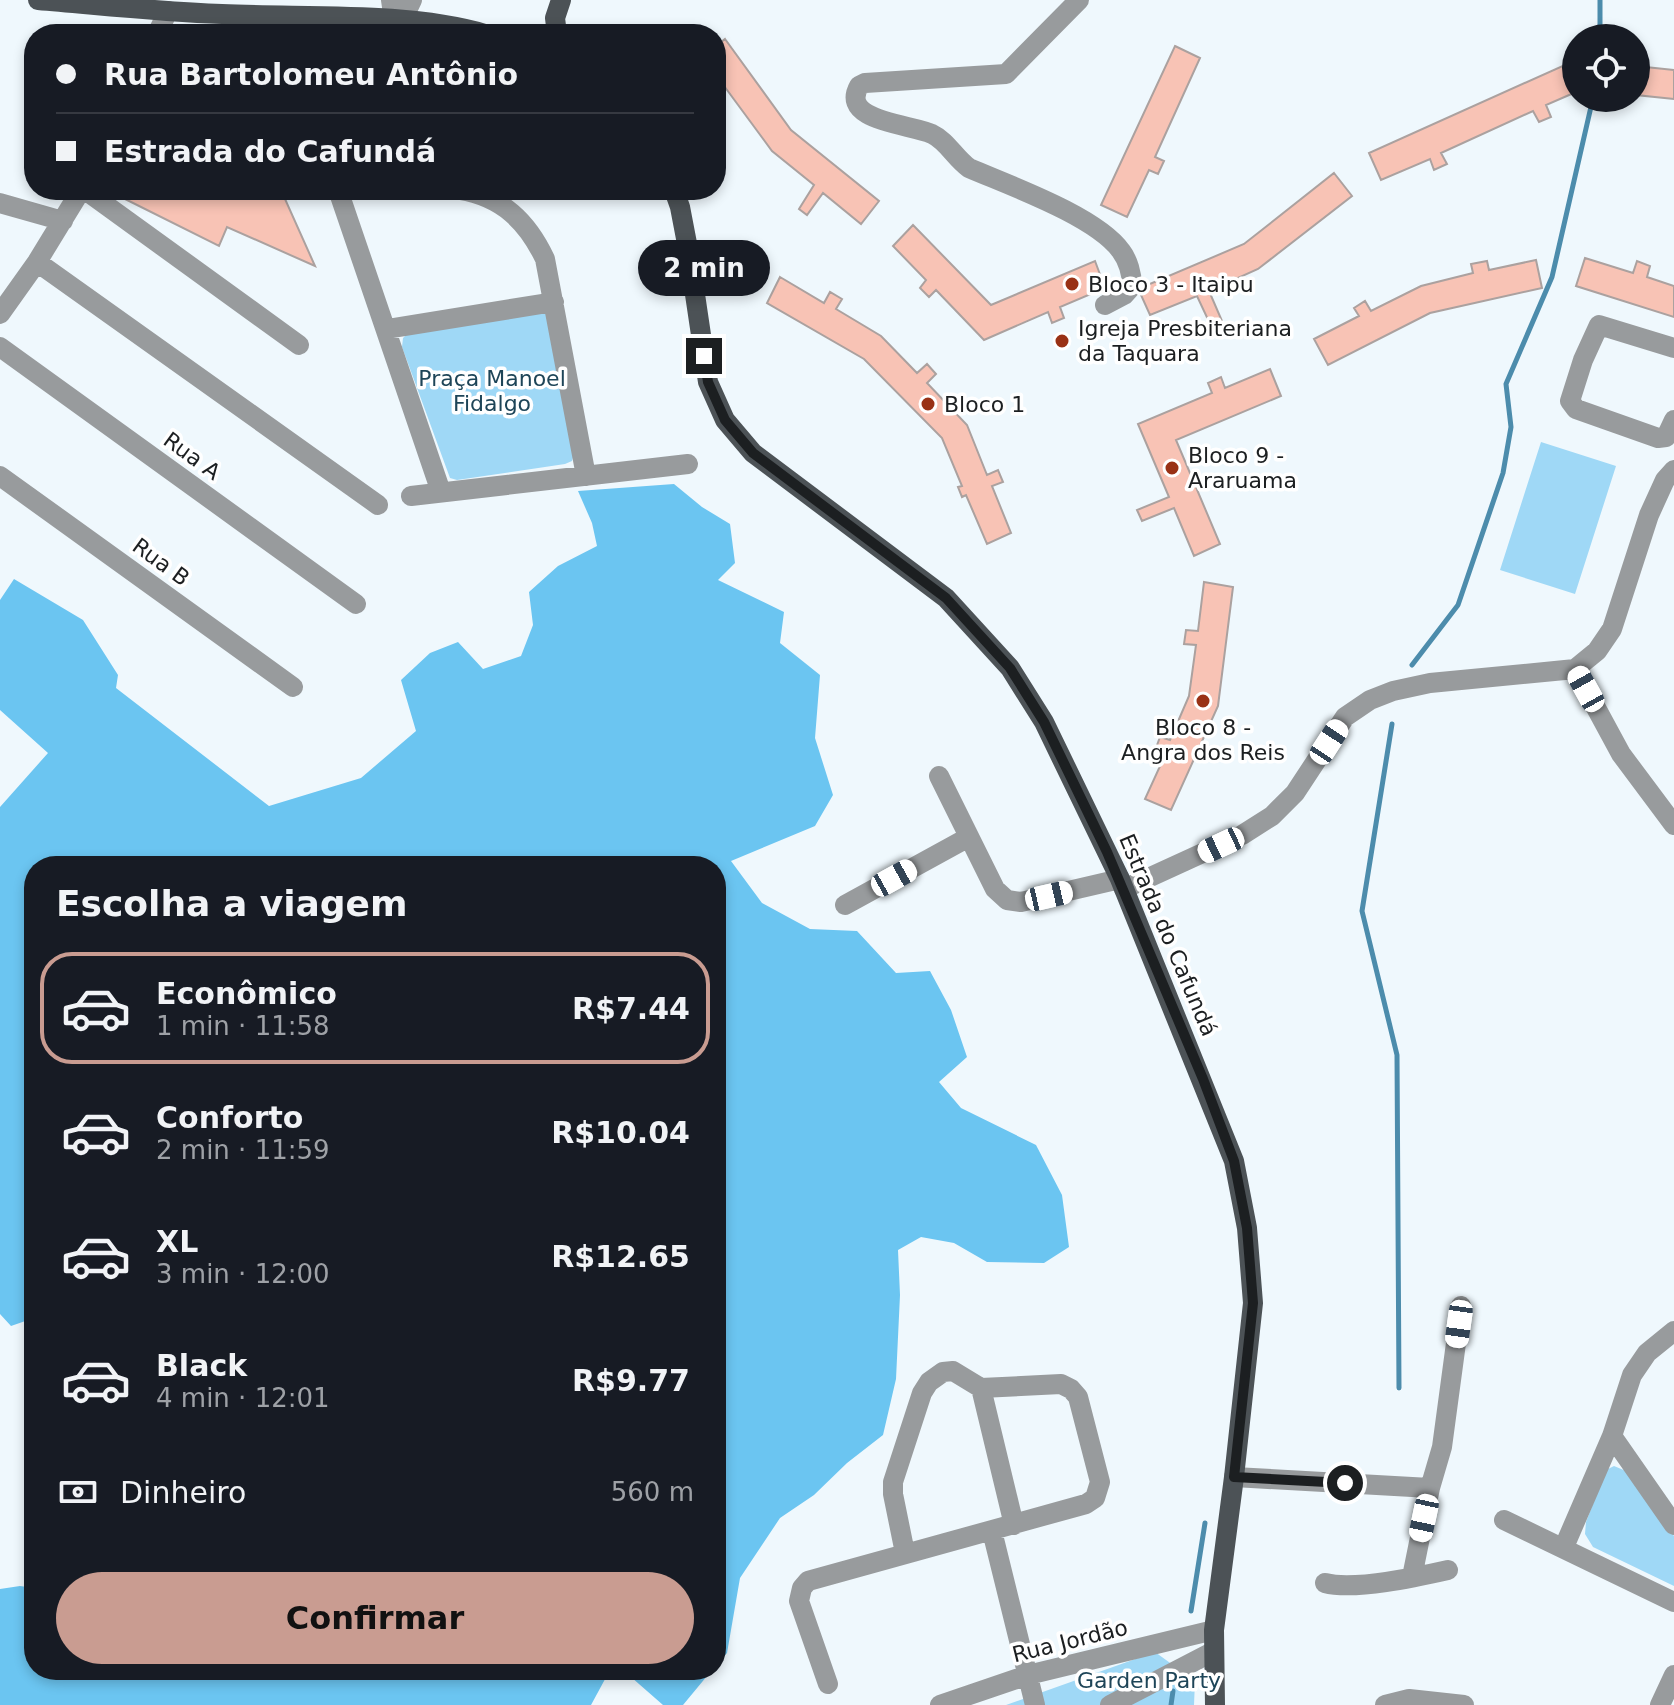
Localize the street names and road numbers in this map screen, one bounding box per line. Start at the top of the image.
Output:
street label: Rua A [159,427,225,485]
street label: Rua B [128,533,194,591]
street label: Estrada do Cafundá [1114,830,1222,1040]
street label: Rua Jordão [1010,1615,1130,1667]

